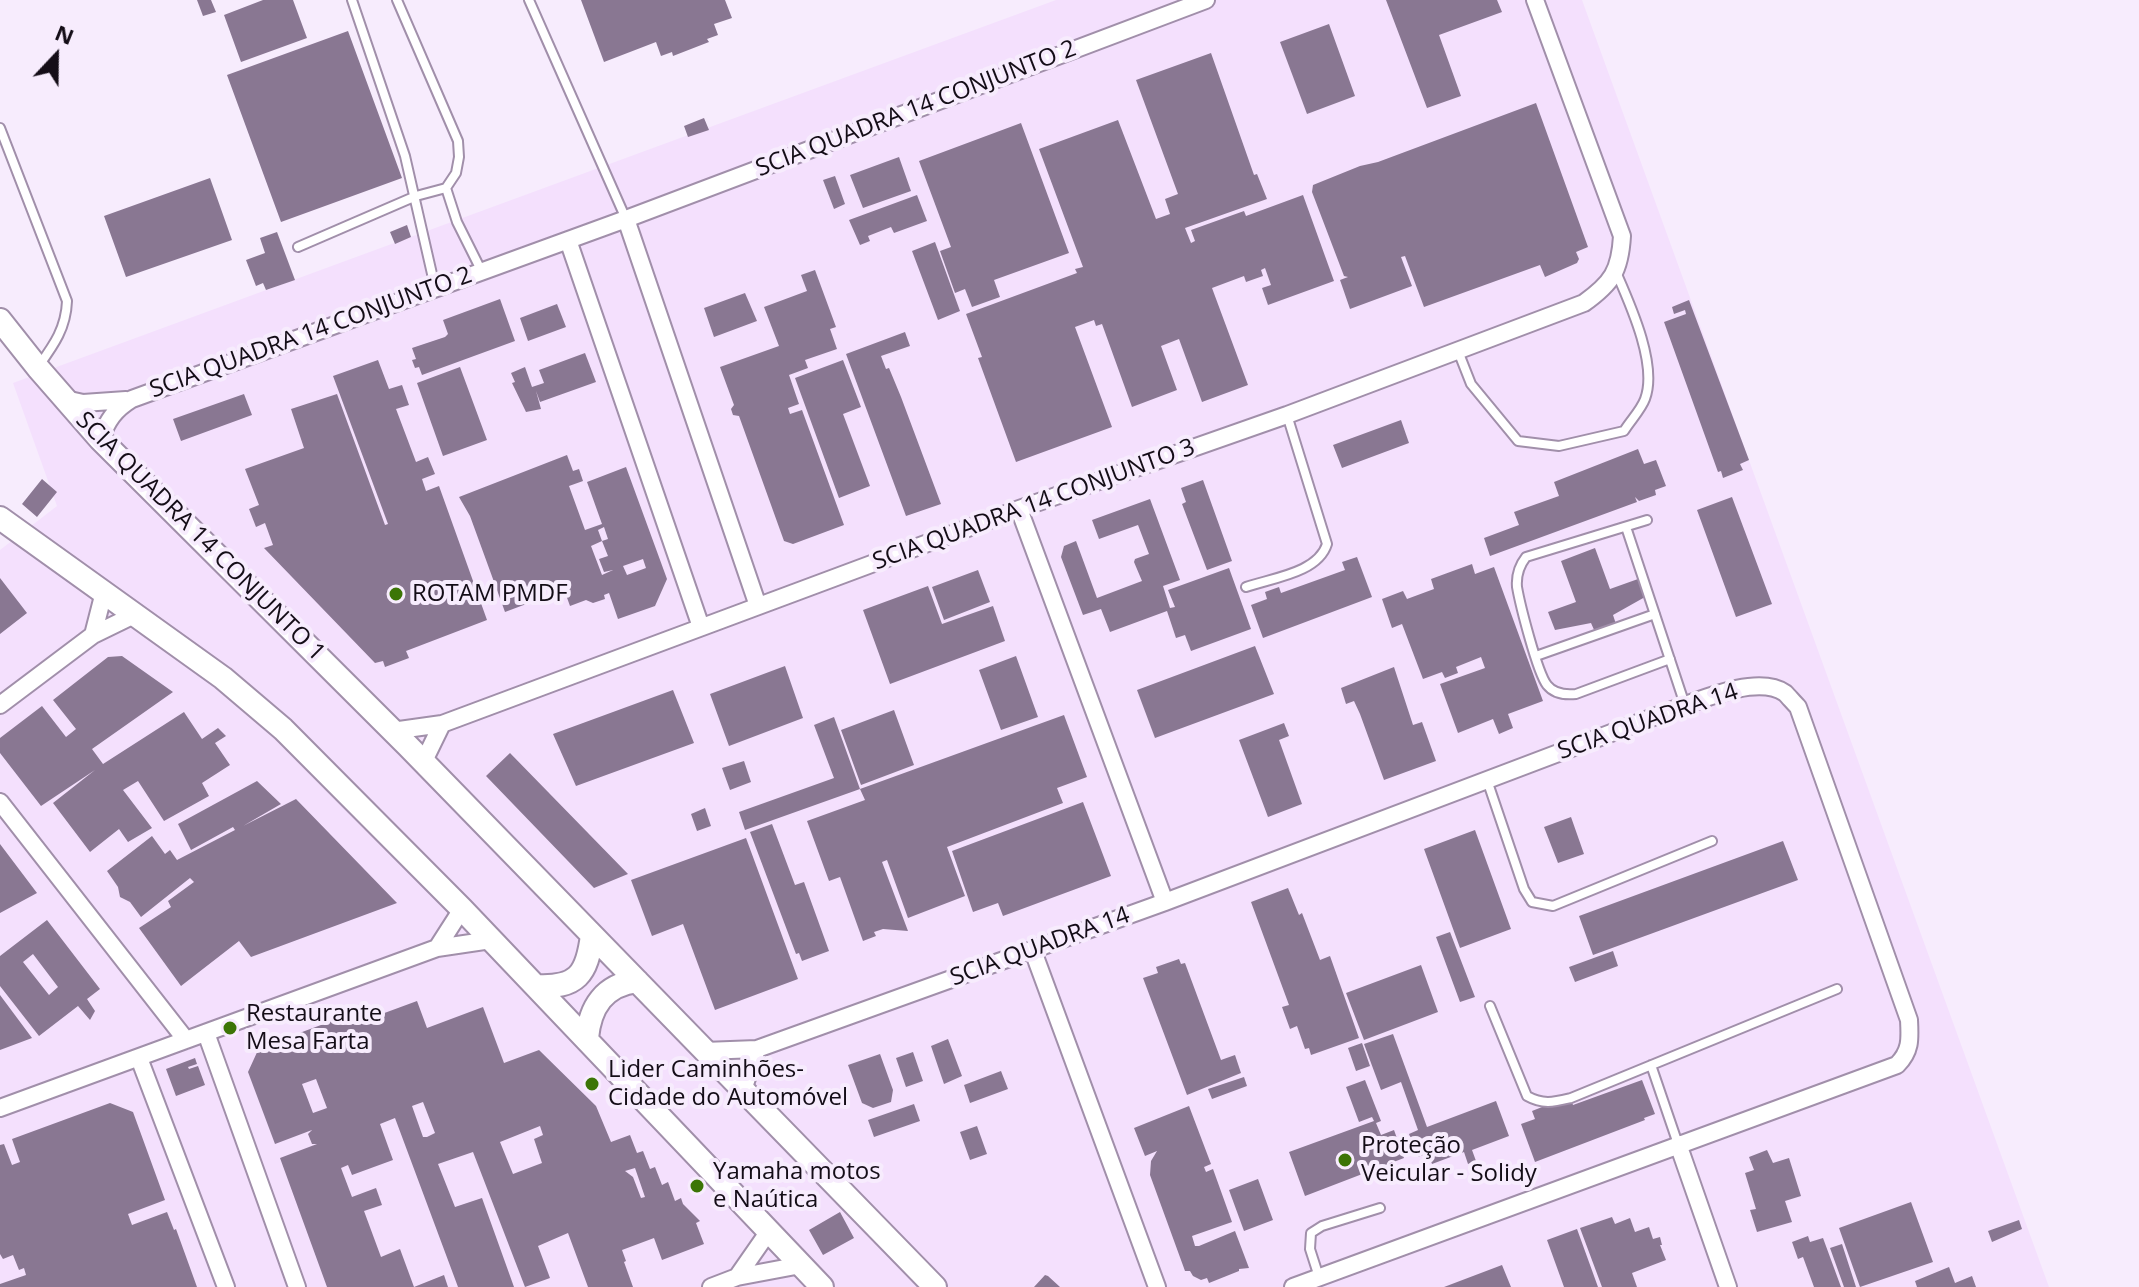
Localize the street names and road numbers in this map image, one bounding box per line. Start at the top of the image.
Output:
street label: SCIA QUADRA 14 CONJUNTO 2 [752,34,1080,184]
street label: SCIA QUADRA 14 CONJUNTO 2 [146,261,476,405]
street label: SCIA QUADRA 14 CONJUNTO 1 [69,406,331,668]
street label: SCIA QUADRA 14 CONJUNTO 3 [869,433,1199,577]
street label: SCIA QUADRA 14 [1554,678,1742,766]
street label: SCIA QUADRA 14 [946,901,1134,993]

